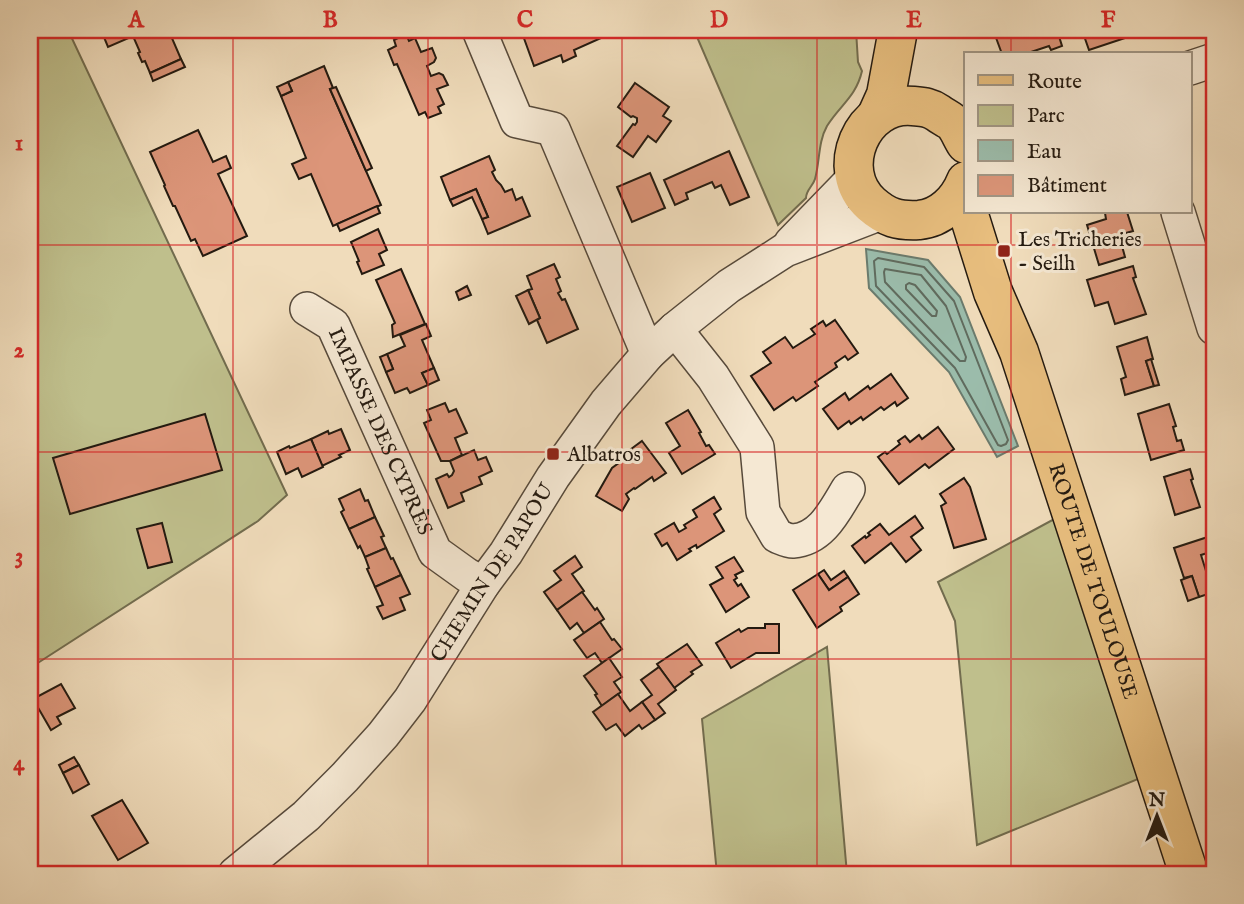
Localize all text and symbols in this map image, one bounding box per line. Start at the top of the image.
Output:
text: A [127,6,145,35]
text: B [322,6,338,35]
text: C [517,6,534,35]
text: D [710,6,728,35]
text: E [906,6,922,35]
text: F [1101,6,1116,35]
legend [964,52,1192,214]
text: Route [1027,69,1082,96]
text: Parc [1027,103,1065,130]
text: 1 [15,129,23,158]
text: Eau [1027,139,1062,166]
text: Bâtiment [1027,173,1107,200]
place label: Les Tricheries - Seilh [1018,227,1142,278]
marker: Les Tricheries - Seilh [996,243,1012,259]
street label: IMPASSE DES CYPRÈS [321,324,438,540]
text: 2 [14,336,25,365]
place label: Albatros [566,442,641,469]
marker: Albatros [545,446,561,462]
street label: ROUTE DE TOULOUSE [1041,460,1143,703]
street label: CHEMIN DE PAPOU [425,479,561,668]
text: 3 [15,542,23,571]
text: 4 [13,749,25,778]
north arrow [1122,782,1192,852]
text: N [1148,789,1166,813]

